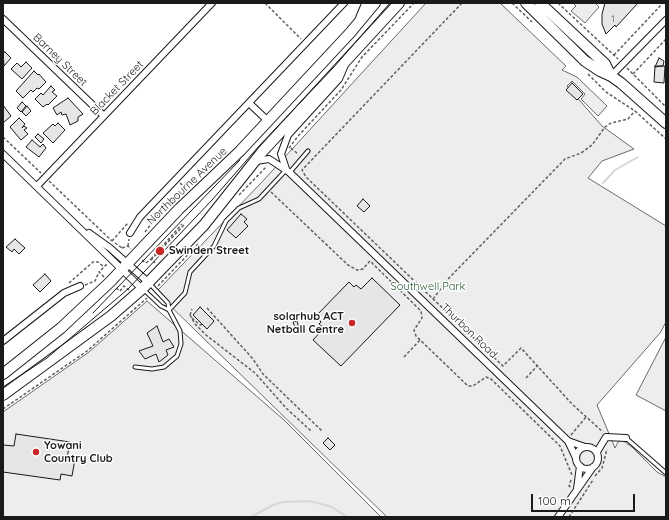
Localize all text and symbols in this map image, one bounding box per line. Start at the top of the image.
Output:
house number: 1 [611,14,615,24]
street label: Barney Street [30,31,90,89]
street label: Blacket Street [88,58,146,118]
street label: Northbourne Avenue [144,144,230,228]
place label: Swinden Street [169,244,249,258]
marker: Swinden Street [154,245,166,257]
park label: Southwell Park [391,280,465,294]
street label: Thurbon Road [438,301,500,361]
place label: solarhub ACT Netball Centre [267,310,344,336]
marker: solarhub ACT Netball Centre [347,318,357,328]
place label: Yowani Country Club [44,439,113,465]
marker: Yowani Country Club [31,447,41,457]
scale bar [533,486,637,512]
text: 100 m [538,493,571,508]

